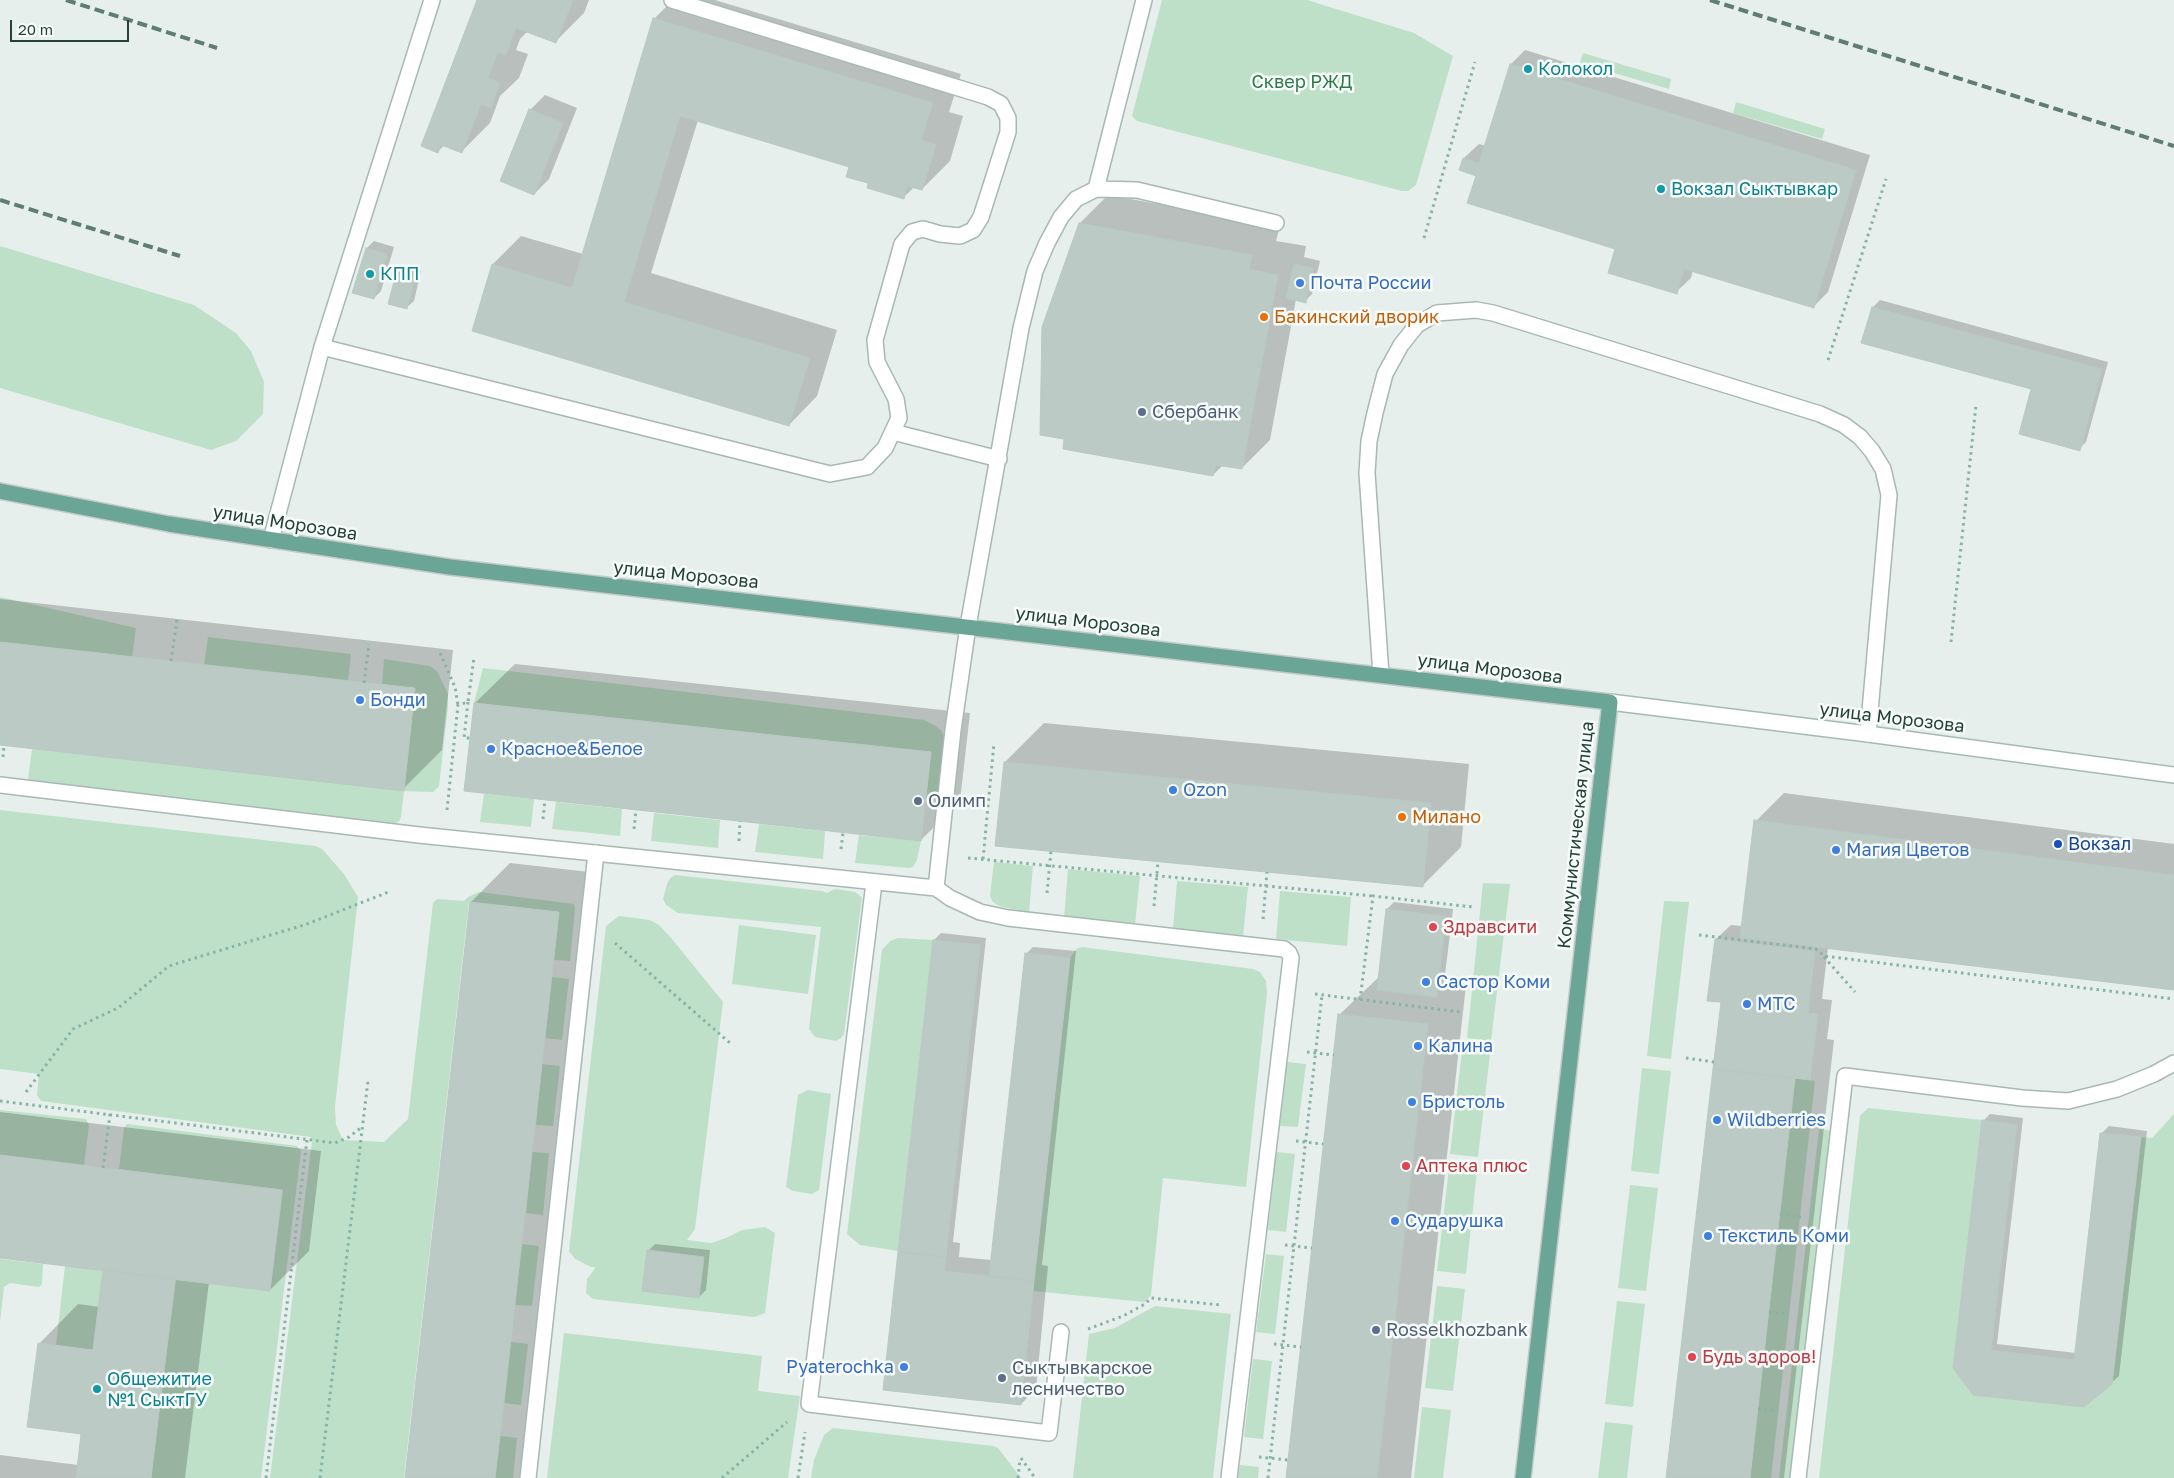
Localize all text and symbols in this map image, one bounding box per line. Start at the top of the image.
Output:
scale bar [12,10,131,42]
text: 20 m [18,20,53,38]
place label: Колокол [1538,58,1613,80]
marker: Колокол [1522,63,1534,75]
park label: Сквер РЖД [1252,71,1352,93]
place label: Вокзал Сыктывкар [1671,178,1838,200]
marker: Вокзал Сыктывкар [1655,183,1667,195]
place label: КПП [380,263,420,285]
marker: КПП [364,268,376,280]
place label: Почта России [1310,272,1431,294]
marker: Почта России [1294,277,1306,289]
place label: Бакинский дворик [1274,306,1439,328]
marker: Бакинский дворик [1258,311,1270,323]
place label: Сбербанк [1152,401,1239,423]
marker: Сбербанк [1136,406,1148,418]
street label: улица Морозова [211,501,359,545]
street label: улица Морозова [612,557,760,593]
street label: улица Морозова [1014,602,1162,642]
street label: улица Морозова [1416,649,1564,689]
place label: Бонди [370,689,426,711]
marker: Бонди [354,694,366,706]
street label: улица Морозова [1818,698,1966,738]
street label: Коммунистическая улица [1553,720,1599,950]
place label: Красное&Белое [501,738,643,760]
marker: Красное&Белое [485,743,497,755]
place label: Ozon [1183,779,1227,801]
marker: Ozon [1167,784,1179,796]
place label: Олимп [928,790,986,812]
marker: Олимп [912,795,924,807]
place label: Милано [1412,806,1481,828]
marker: Милано [1396,811,1408,823]
place label: Вокзал [2068,833,2131,855]
marker: Вокзал [2052,838,2064,850]
place label: Магия Цветов [1846,839,1969,861]
marker: Магия Цветов [1830,844,1842,856]
place label: Здравсити [1443,916,1537,938]
marker: Здравсити [1427,921,1439,933]
place label: Састор Коми [1436,971,1550,993]
marker: Састор Коми [1420,976,1432,988]
place label: МТС [1757,993,1796,1015]
marker: МТС [1741,998,1753,1010]
place label: Калина [1428,1035,1493,1057]
marker: Калина [1412,1040,1424,1052]
place label: Бристоль [1422,1091,1505,1113]
marker: Бристоль [1406,1096,1418,1108]
place label: Wildberries [1727,1109,1826,1131]
marker: Wildberries [1711,1114,1723,1126]
place label: Аптека плюс [1416,1155,1528,1177]
marker: Аптека плюс [1400,1160,1412,1172]
place label: Сударушка [1405,1210,1504,1232]
marker: Сударушка [1389,1215,1401,1227]
place label: Текстиль Коми [1718,1225,1849,1247]
marker: Текстиль Коми [1702,1230,1714,1242]
place label: Rosselkhozbank [1386,1319,1528,1341]
marker: Rosselkhozbank [1370,1324,1382,1336]
place label: Будь здоров! [1702,1346,1816,1368]
marker: Будь здоров! [1686,1351,1698,1363]
place label: Pyaterochka [786,1356,894,1378]
place label: Сыктывкарское лесничество [1012,1357,1152,1400]
marker: Pyaterochka [898,1361,910,1373]
place label: Общежитие №1 СыктГУ [107,1368,212,1410]
marker: Сыктывкарское лесничество [996,1372,1008,1384]
marker: Общежитие №1 СыктГУ [91,1383,103,1395]

